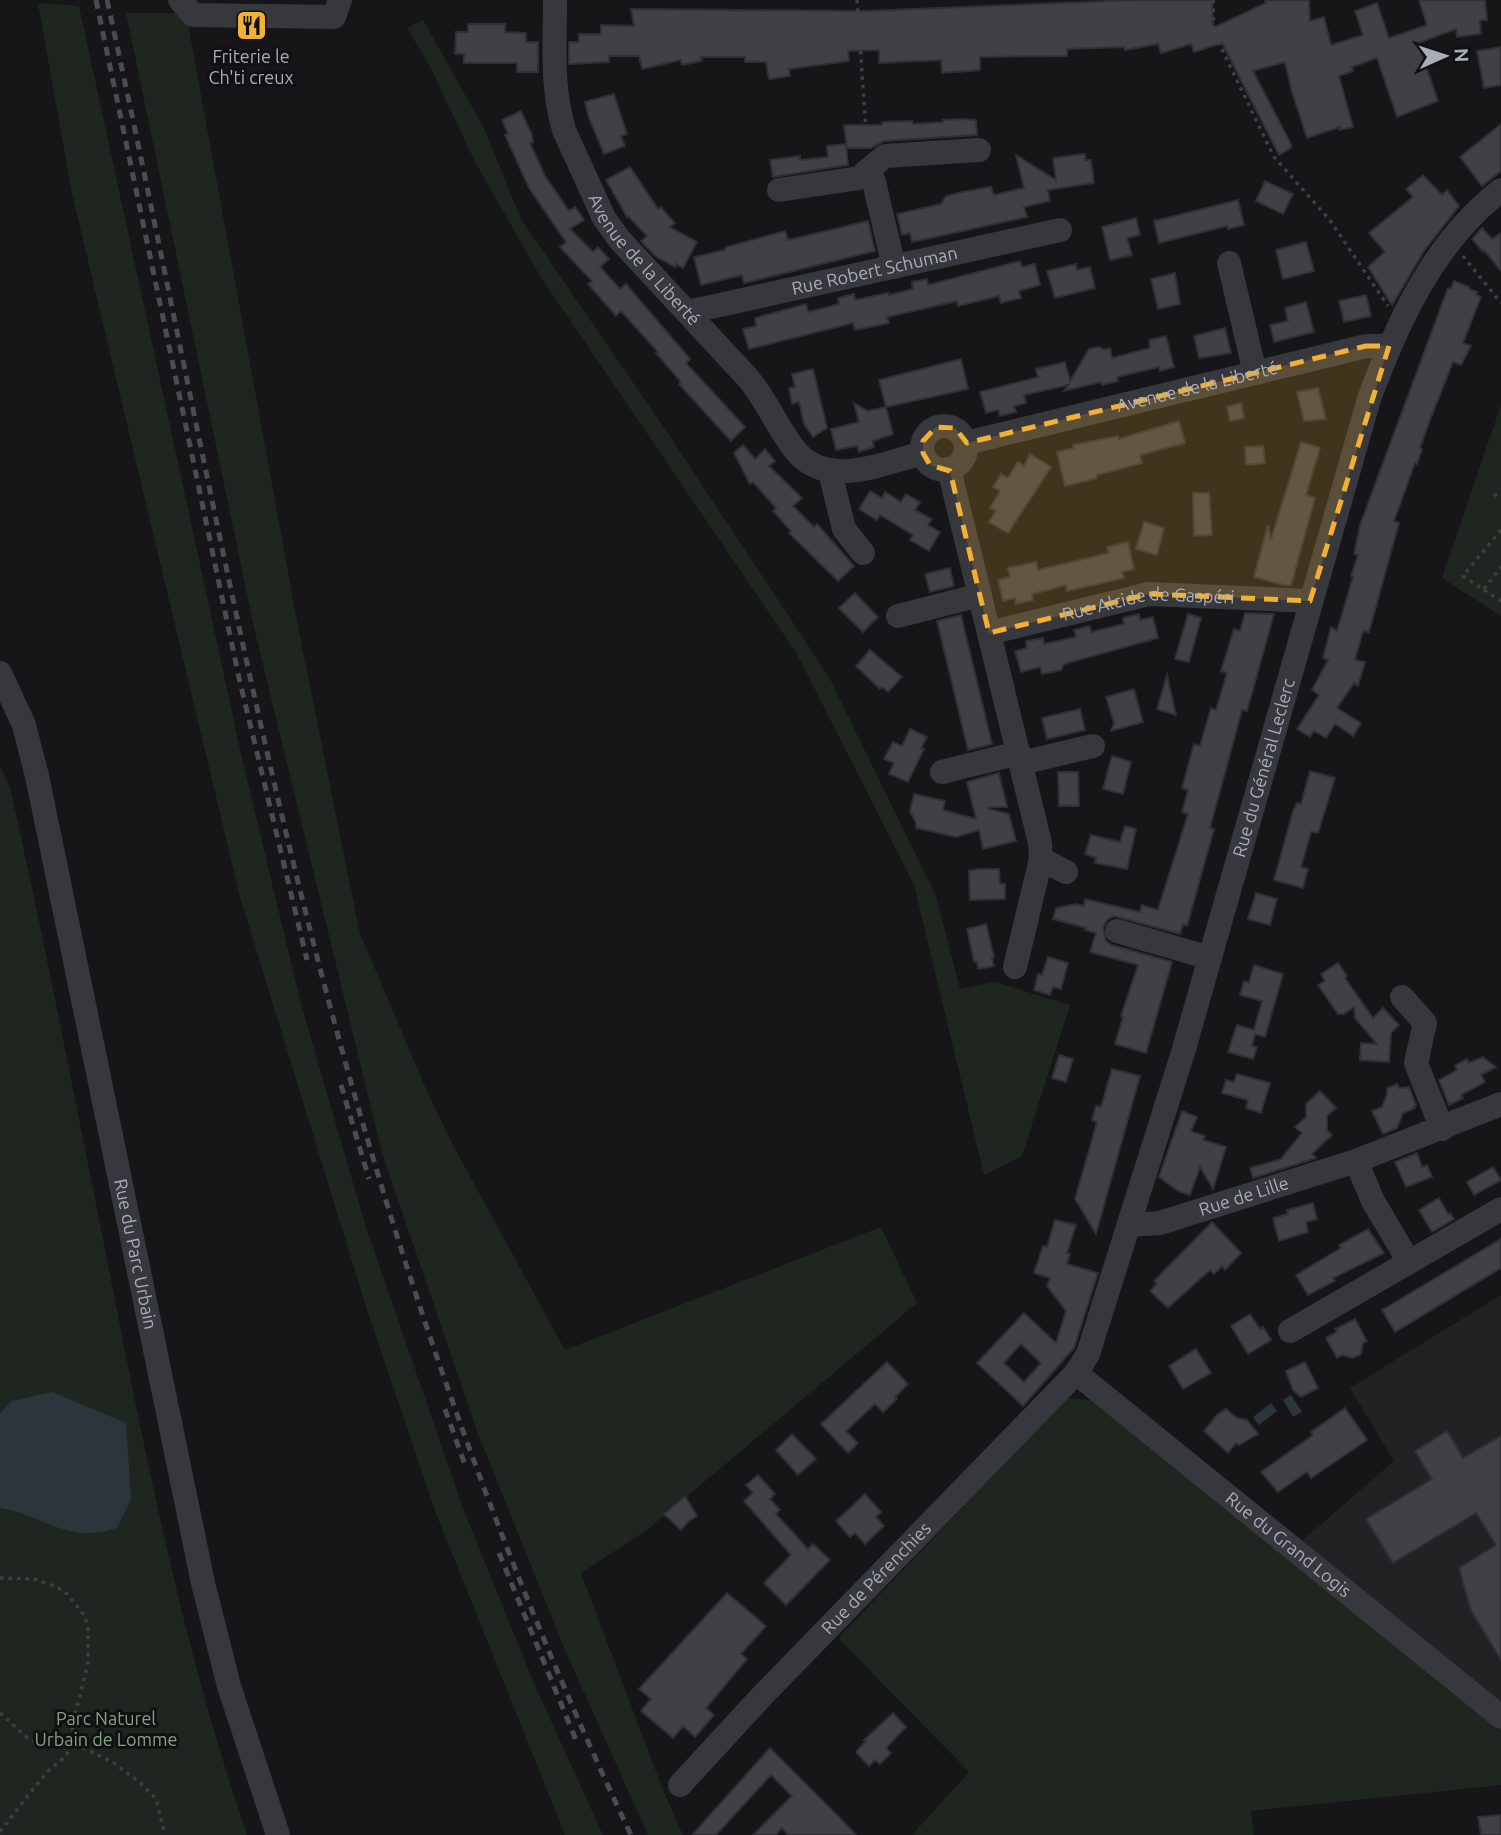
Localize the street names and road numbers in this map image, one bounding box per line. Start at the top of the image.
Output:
street label: Avenue de la Liberté [585,191,705,329]
street label: Rue Robert Schuman [790,242,959,298]
street label: Avenue de la Liberté [1114,357,1280,415]
street label: Rue Alcide de Gaspéri [1060,583,1235,624]
street label: Rue du Général Leclerc [1228,676,1298,859]
street label: Rue de Lille [1196,1172,1291,1219]
street label: Rue du Parc Urbain [111,1177,162,1331]
street label: Rue du Grand Logis [1222,1487,1356,1601]
street label: Rue de Pérenchies [817,1517,935,1638]

